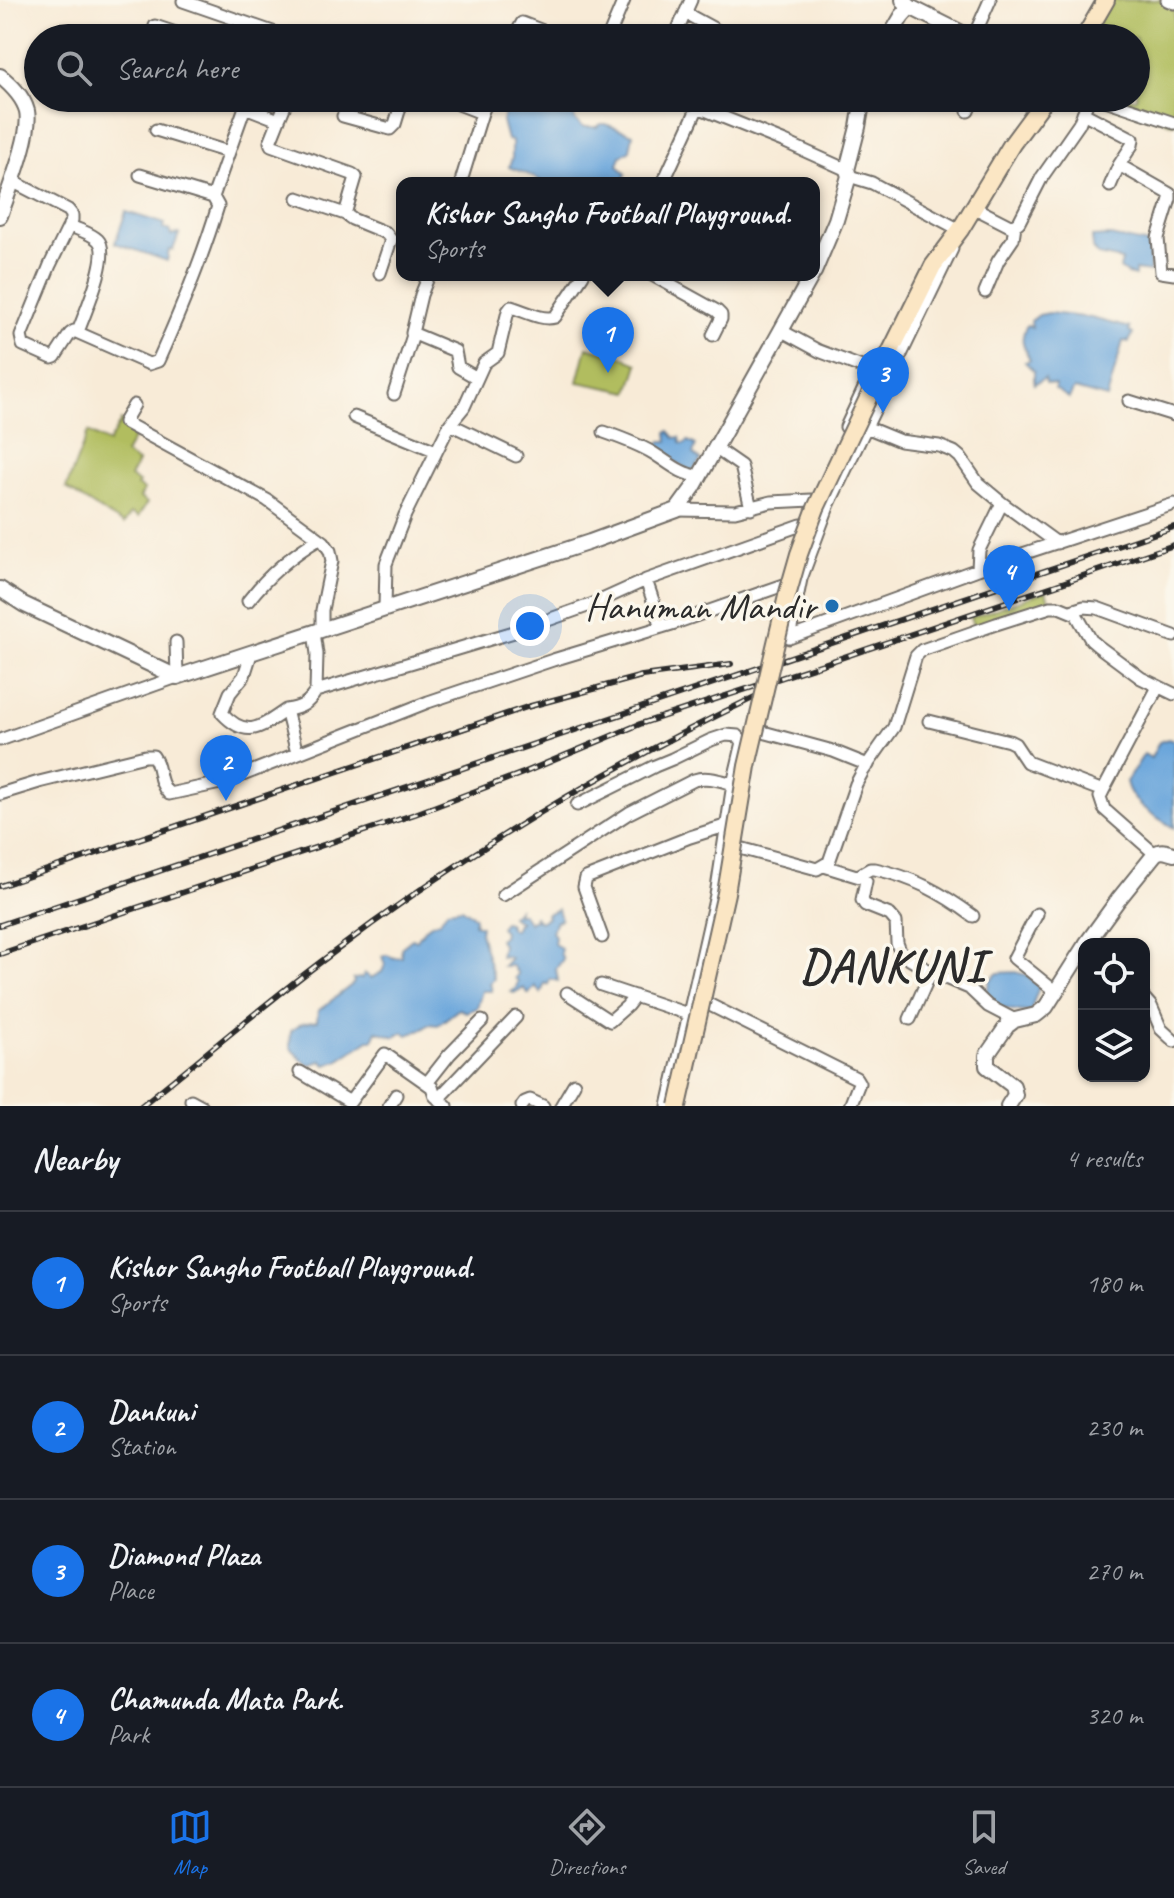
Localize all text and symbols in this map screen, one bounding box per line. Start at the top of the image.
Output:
search box [24,24,1150,112]
icon: search [52,46,96,90]
text: Search here [116,49,238,87]
popup [396,177,820,281]
text: Kishor Sangho Football Playground. [425,194,791,232]
text: Sports [425,232,484,265]
pin: 1 [582,307,634,373]
pin: 3 [857,347,909,413]
pin: 4 [983,545,1035,611]
place label: Hanuman Mandir [585,583,819,630]
marker: Hanuman Mandir [823,597,841,615]
your location [510,606,550,646]
pin: 2 [200,735,252,801]
district label: DANKUNI [800,937,994,995]
map controls [1078,938,1150,1082]
button: locate [1078,938,1150,1010]
button: layers [1078,1010,1150,1082]
text: Nearby [32,1137,118,1180]
text: 4 results [1066,1142,1142,1175]
text: Kishor Sangho Football Playground. [108,1248,474,1286]
text: 1 [52,1267,64,1300]
text: 180 m [1086,1267,1142,1300]
text: Sports [108,1286,166,1319]
text: Dankuni [108,1392,195,1430]
text: 2 [52,1411,64,1444]
text: 230 m [1086,1411,1142,1444]
text: Station [108,1430,175,1463]
text: Diamond Plaza [108,1536,260,1574]
text: 3 [52,1555,64,1588]
text: 270 m [1086,1555,1142,1588]
text: Place [108,1574,154,1607]
text: Chamunda Mata Park. [108,1680,343,1718]
text: 4 [52,1699,64,1732]
text: 320 m [1086,1699,1142,1732]
text: Park [108,1718,149,1751]
tab: Map [168,1805,212,1881]
tab: Directions [549,1805,625,1881]
tab: Saved [962,1805,1006,1881]

